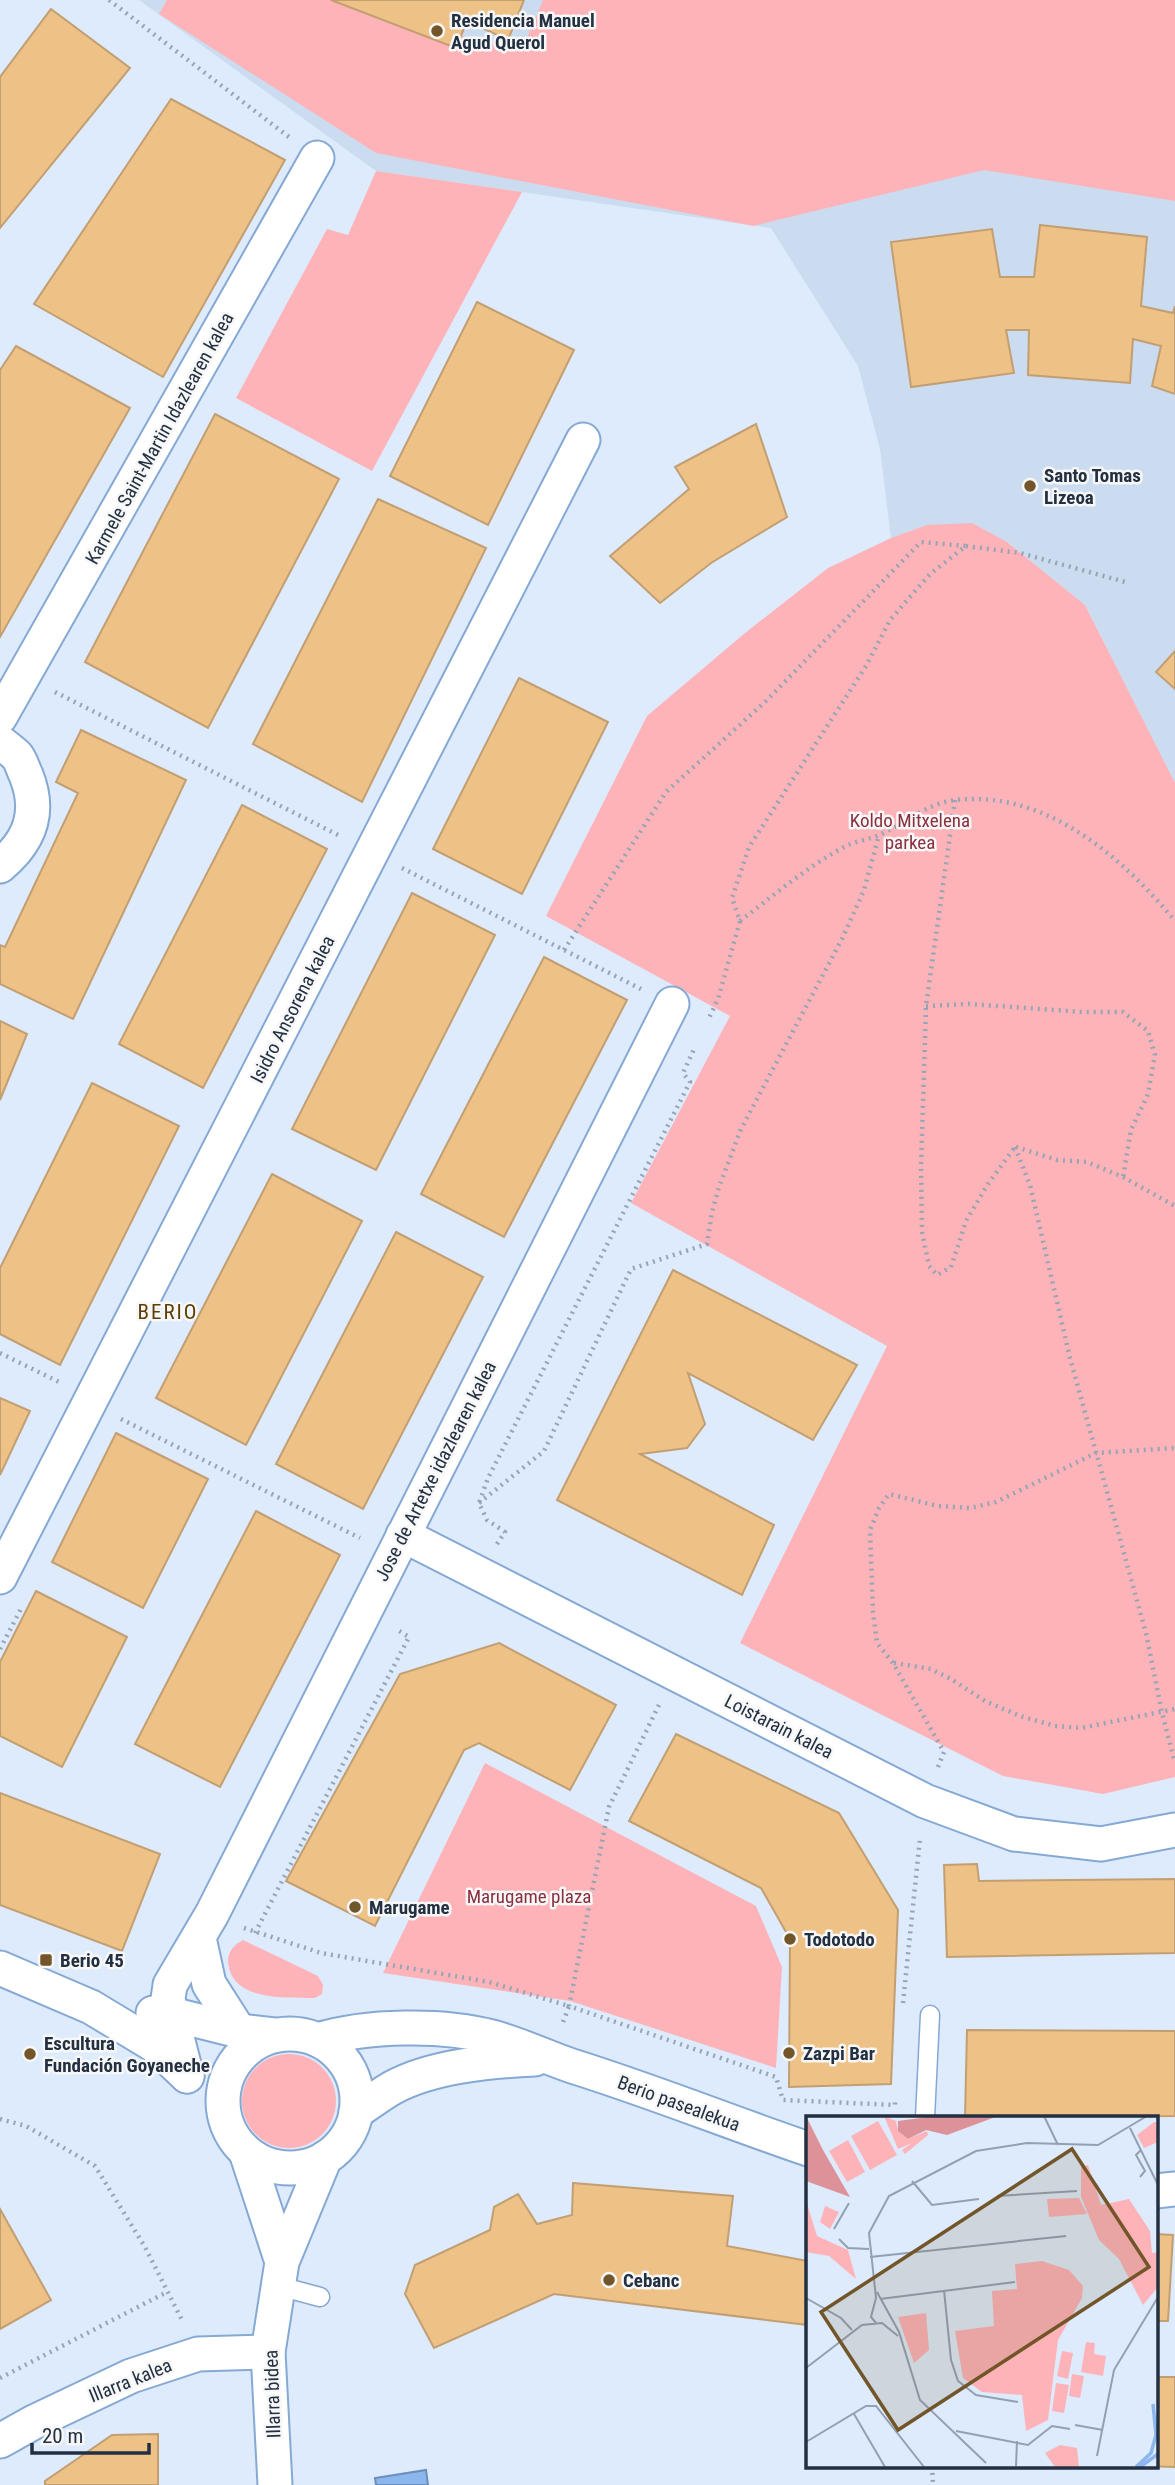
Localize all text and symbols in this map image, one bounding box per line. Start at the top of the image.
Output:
place label: Residencia Manuel Agud Querol [451,9,595,54]
marker: Residencia Manuel Agud Querol [429,23,445,39]
street label: Karmele Saint-Martin Idazlearen kalea [80,308,238,568]
place label: Santo Tomas Lizeoa [1044,464,1141,509]
marker: Santo Tomas Lizeoa [1022,478,1038,494]
park label: Koldo Mitxelena parkea [850,809,970,854]
street label: Isidro Ansorena kalea [245,932,340,1087]
district label: BERIO [138,1300,198,1324]
street label: Jose de Artetxe idazlearen kalea [370,1357,501,1585]
street label: Loistarain kalea [721,1689,837,1764]
park label: Marugame plaza [467,1885,591,1908]
place label: Marugame [369,1896,450,1919]
marker: Marugame [347,1899,363,1915]
place label: Todotodo [804,1928,875,1951]
marker: Todotodo [782,1931,798,1947]
place label: Berio 45 [60,1949,124,1972]
marker: Berio 45 [38,1952,54,1968]
place label: Escultura Fundación Goyaneche [44,2032,210,2077]
place label: Zazpi Bar [803,2042,875,2065]
marker: Zazpi Bar [781,2045,797,2061]
marker: Escultura Fundación Goyaneche [22,2046,38,2062]
street label: Berio pasealekua [614,2071,743,2136]
inset map [806,2116,1158,2468]
place label: Cebanc [623,2269,680,2292]
marker: Cebanc [601,2272,617,2288]
street label: Illarra bidea [259,2349,286,2439]
street label: Illarra kalea [85,2353,175,2407]
scale bar [32,2412,149,2456]
text: 20 m [42,2424,83,2448]

